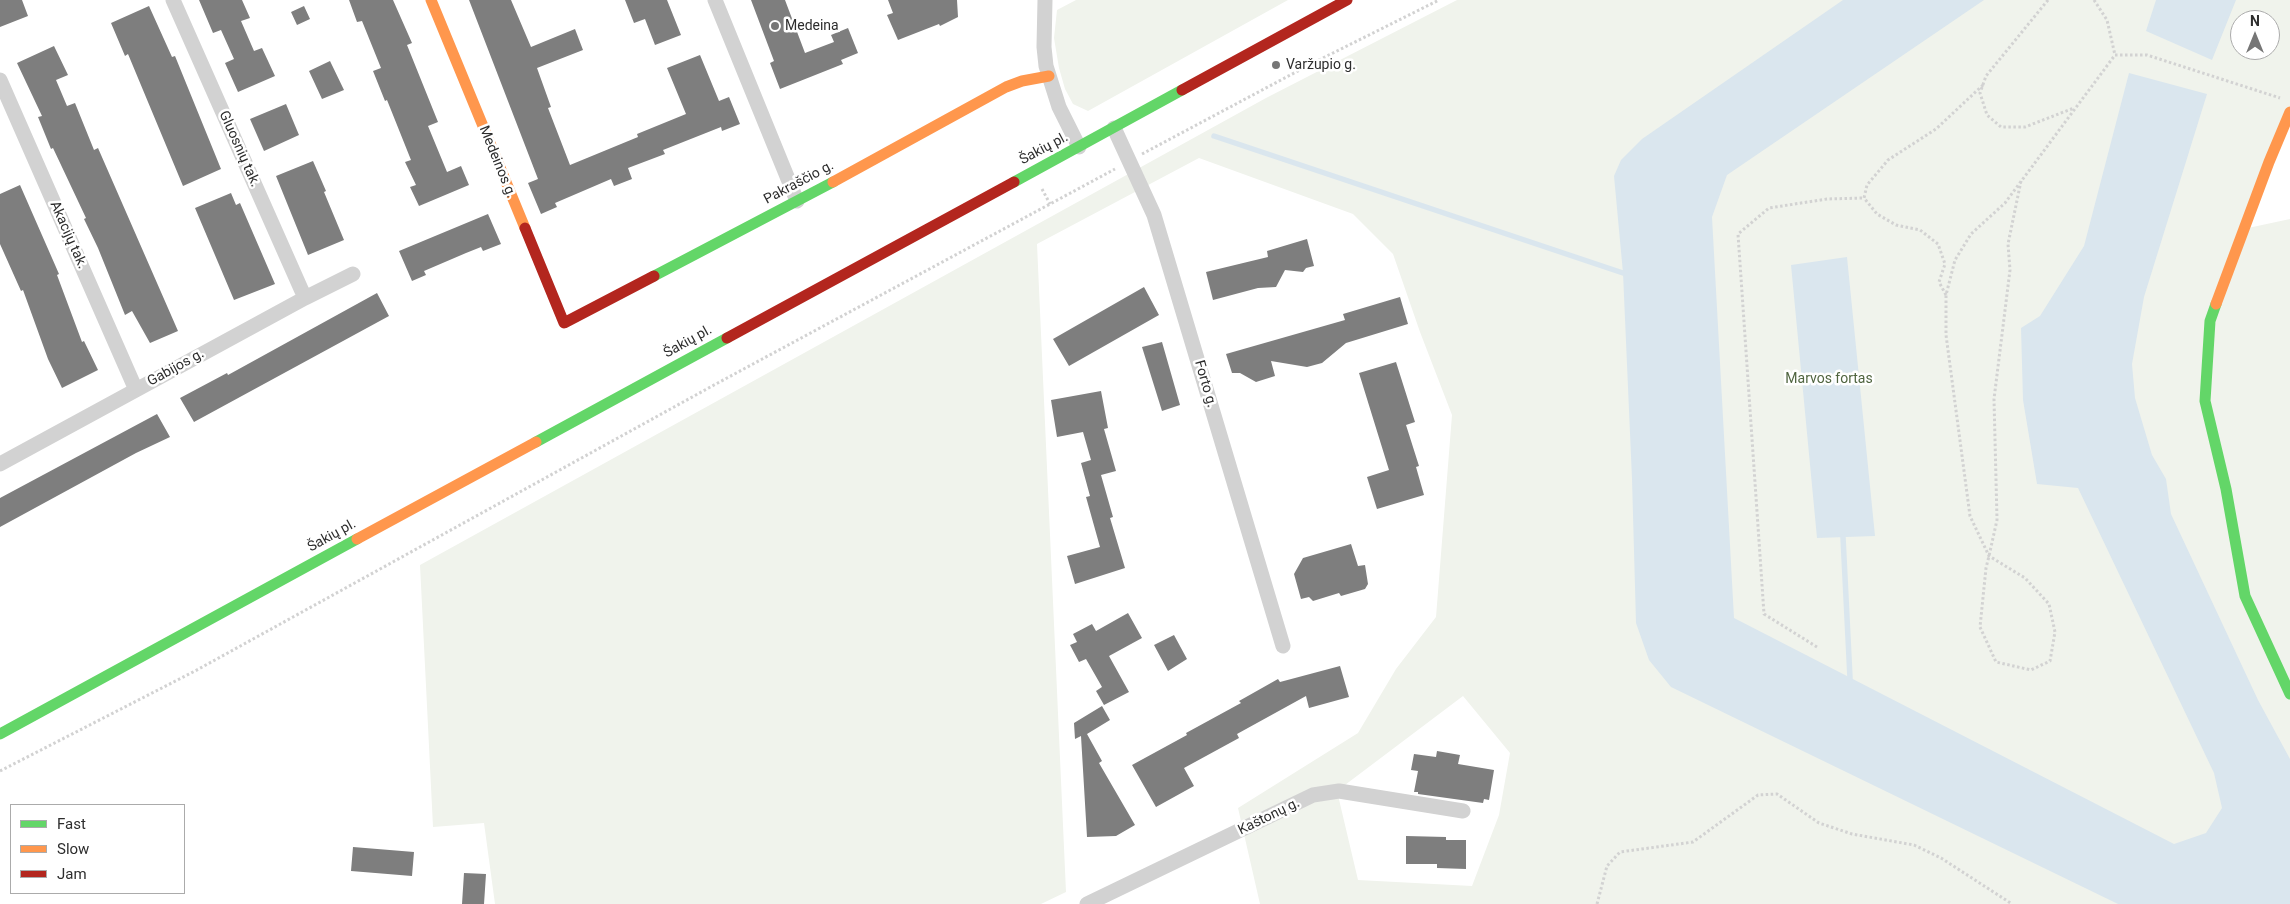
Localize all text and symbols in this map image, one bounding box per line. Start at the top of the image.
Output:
north arrow [2230,10,2280,60]
text: N [2250,13,2260,29]
place label: Medeina [785,18,839,34]
marker: Medeina [769,20,781,32]
place label: Varžupio g. [1286,57,1356,73]
marker: Varžupio g. [1270,59,1282,71]
street label: Gluosnių tak. [215,109,263,189]
street label: Medeinos g. [475,123,519,201]
street label: Šakių pl. [1017,129,1071,169]
street label: Pakraščio g. [761,158,837,208]
street label: Akacijų tak. [46,199,90,271]
street label: Šakių pl. [661,322,715,362]
street label: Gabijos g. [145,346,207,390]
street label: Forto g. [1190,359,1220,409]
park label: Marvos fortas [1785,371,1873,387]
street label: Šakių pl. [305,516,359,556]
street label: Kaštonų g. [1235,795,1303,839]
legend [10,804,185,894]
text: Fast [57,815,86,833]
text: Slow [57,840,89,858]
text: Jam [57,865,87,883]

